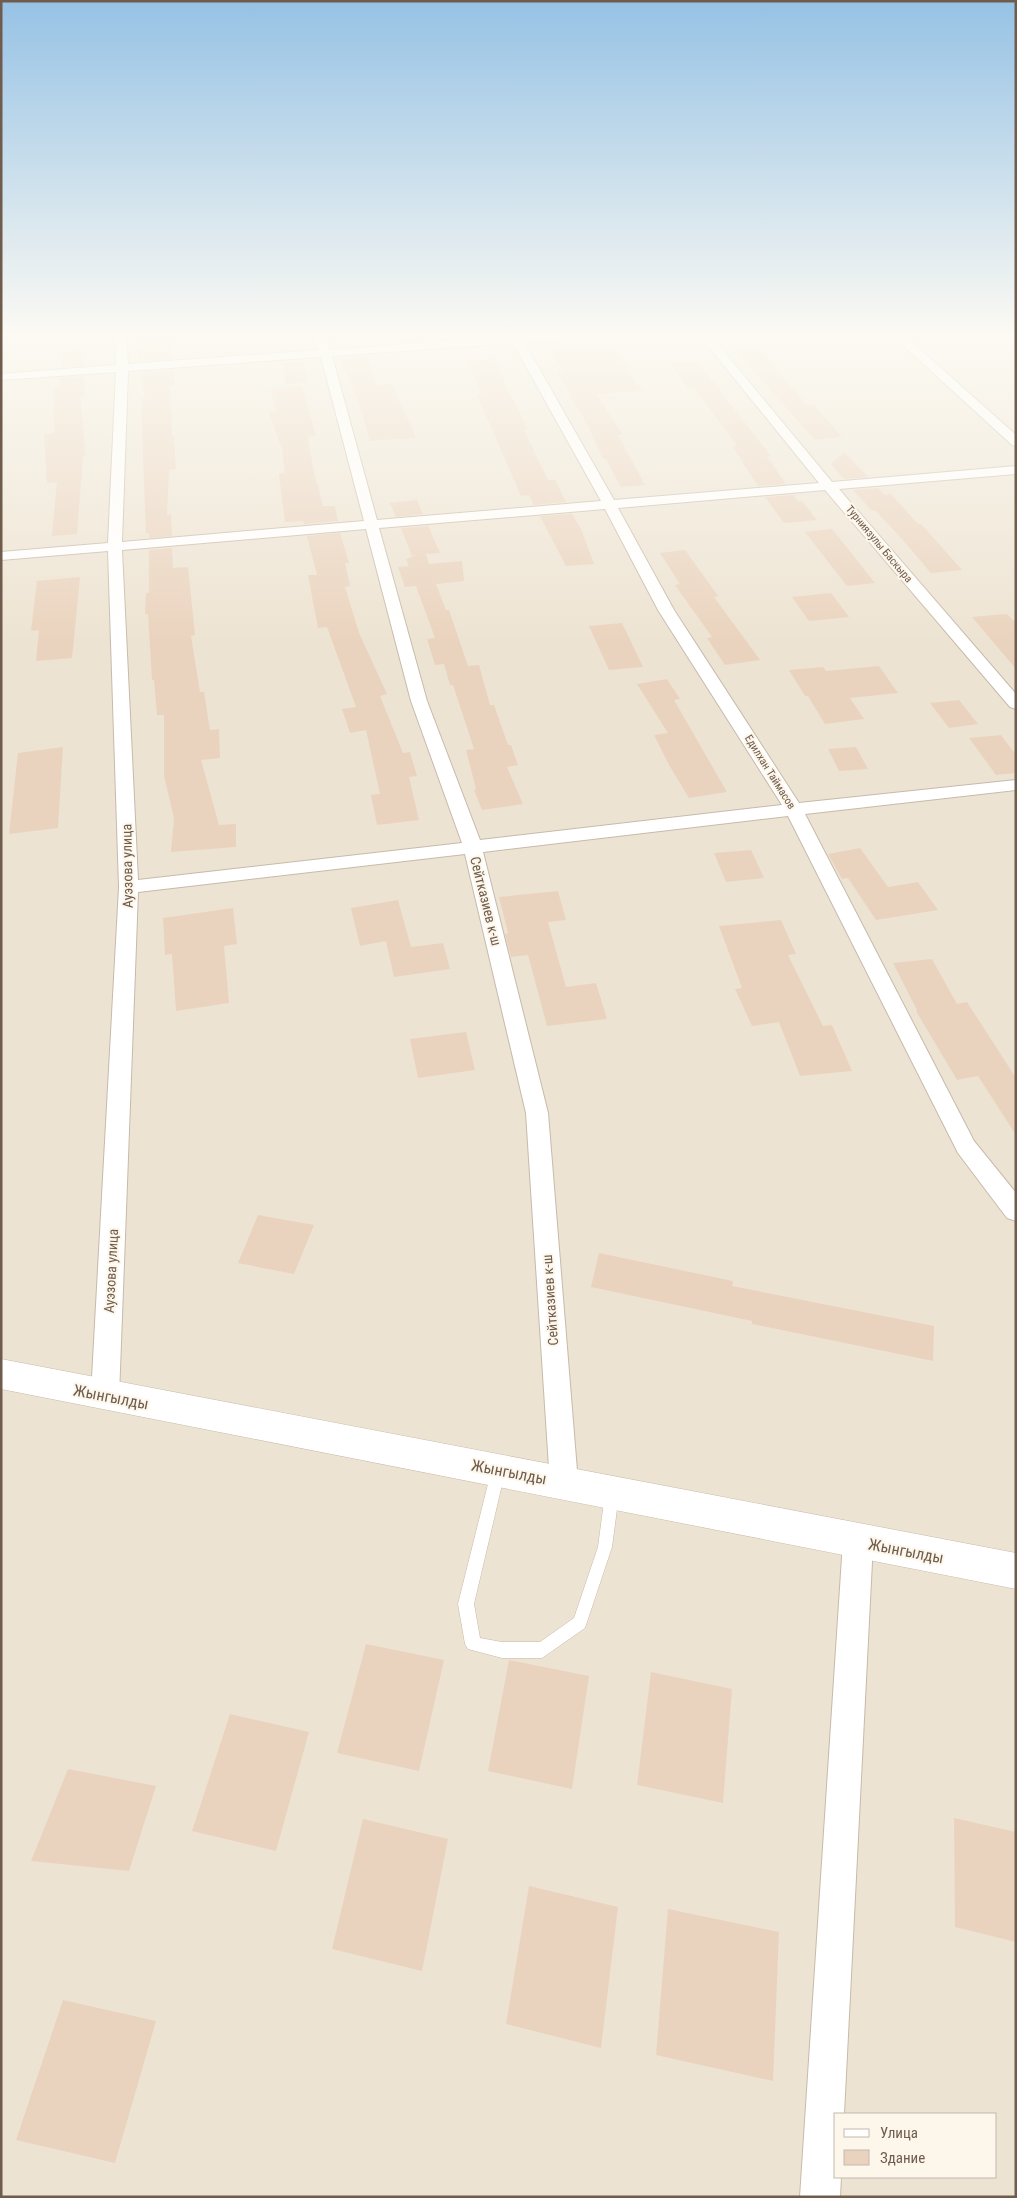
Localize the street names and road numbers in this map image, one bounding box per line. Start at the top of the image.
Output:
street label: Турниязулы Баскыра [843,503,915,585]
street label: Едилхан Таймасов [742,732,798,812]
street label: Ауэзова улица [118,824,136,908]
street label: Сейтказиев к-ш [467,855,505,947]
street label: Ауэзова улица [101,1228,121,1314]
street label: Сейтказиев к-ш [539,1254,561,1346]
street label: Жынгылды [72,1380,150,1414]
street label: Жынгылды [470,1455,548,1489]
street label: Жынгылды [867,1534,945,1568]

